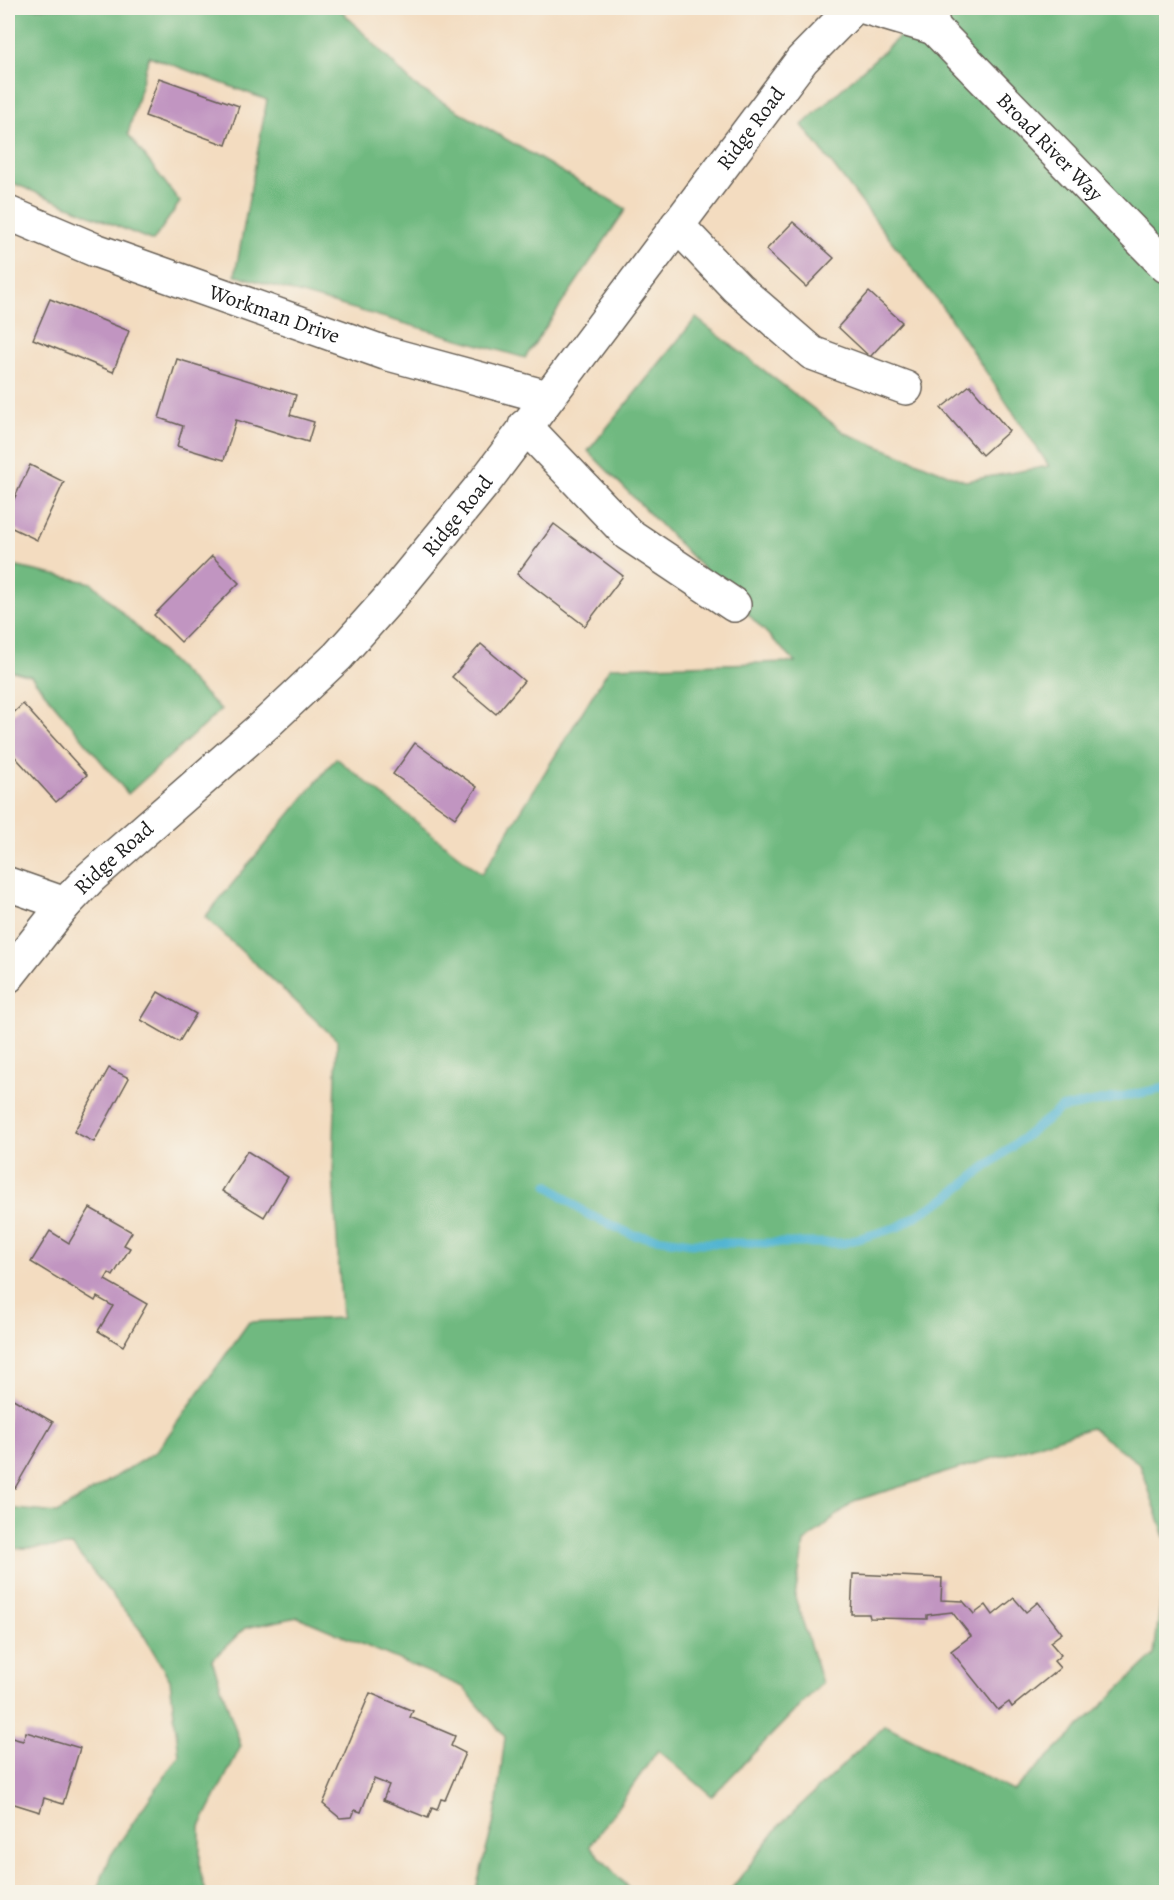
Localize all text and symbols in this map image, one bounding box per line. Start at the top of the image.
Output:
street label: Ridge Road [710,80,792,176]
street label: Broad River Way [990,86,1110,208]
street label: Workman Drive [204,277,344,350]
street label: Ridge Road [415,469,500,562]
street label: Ridge Road [68,814,160,901]

